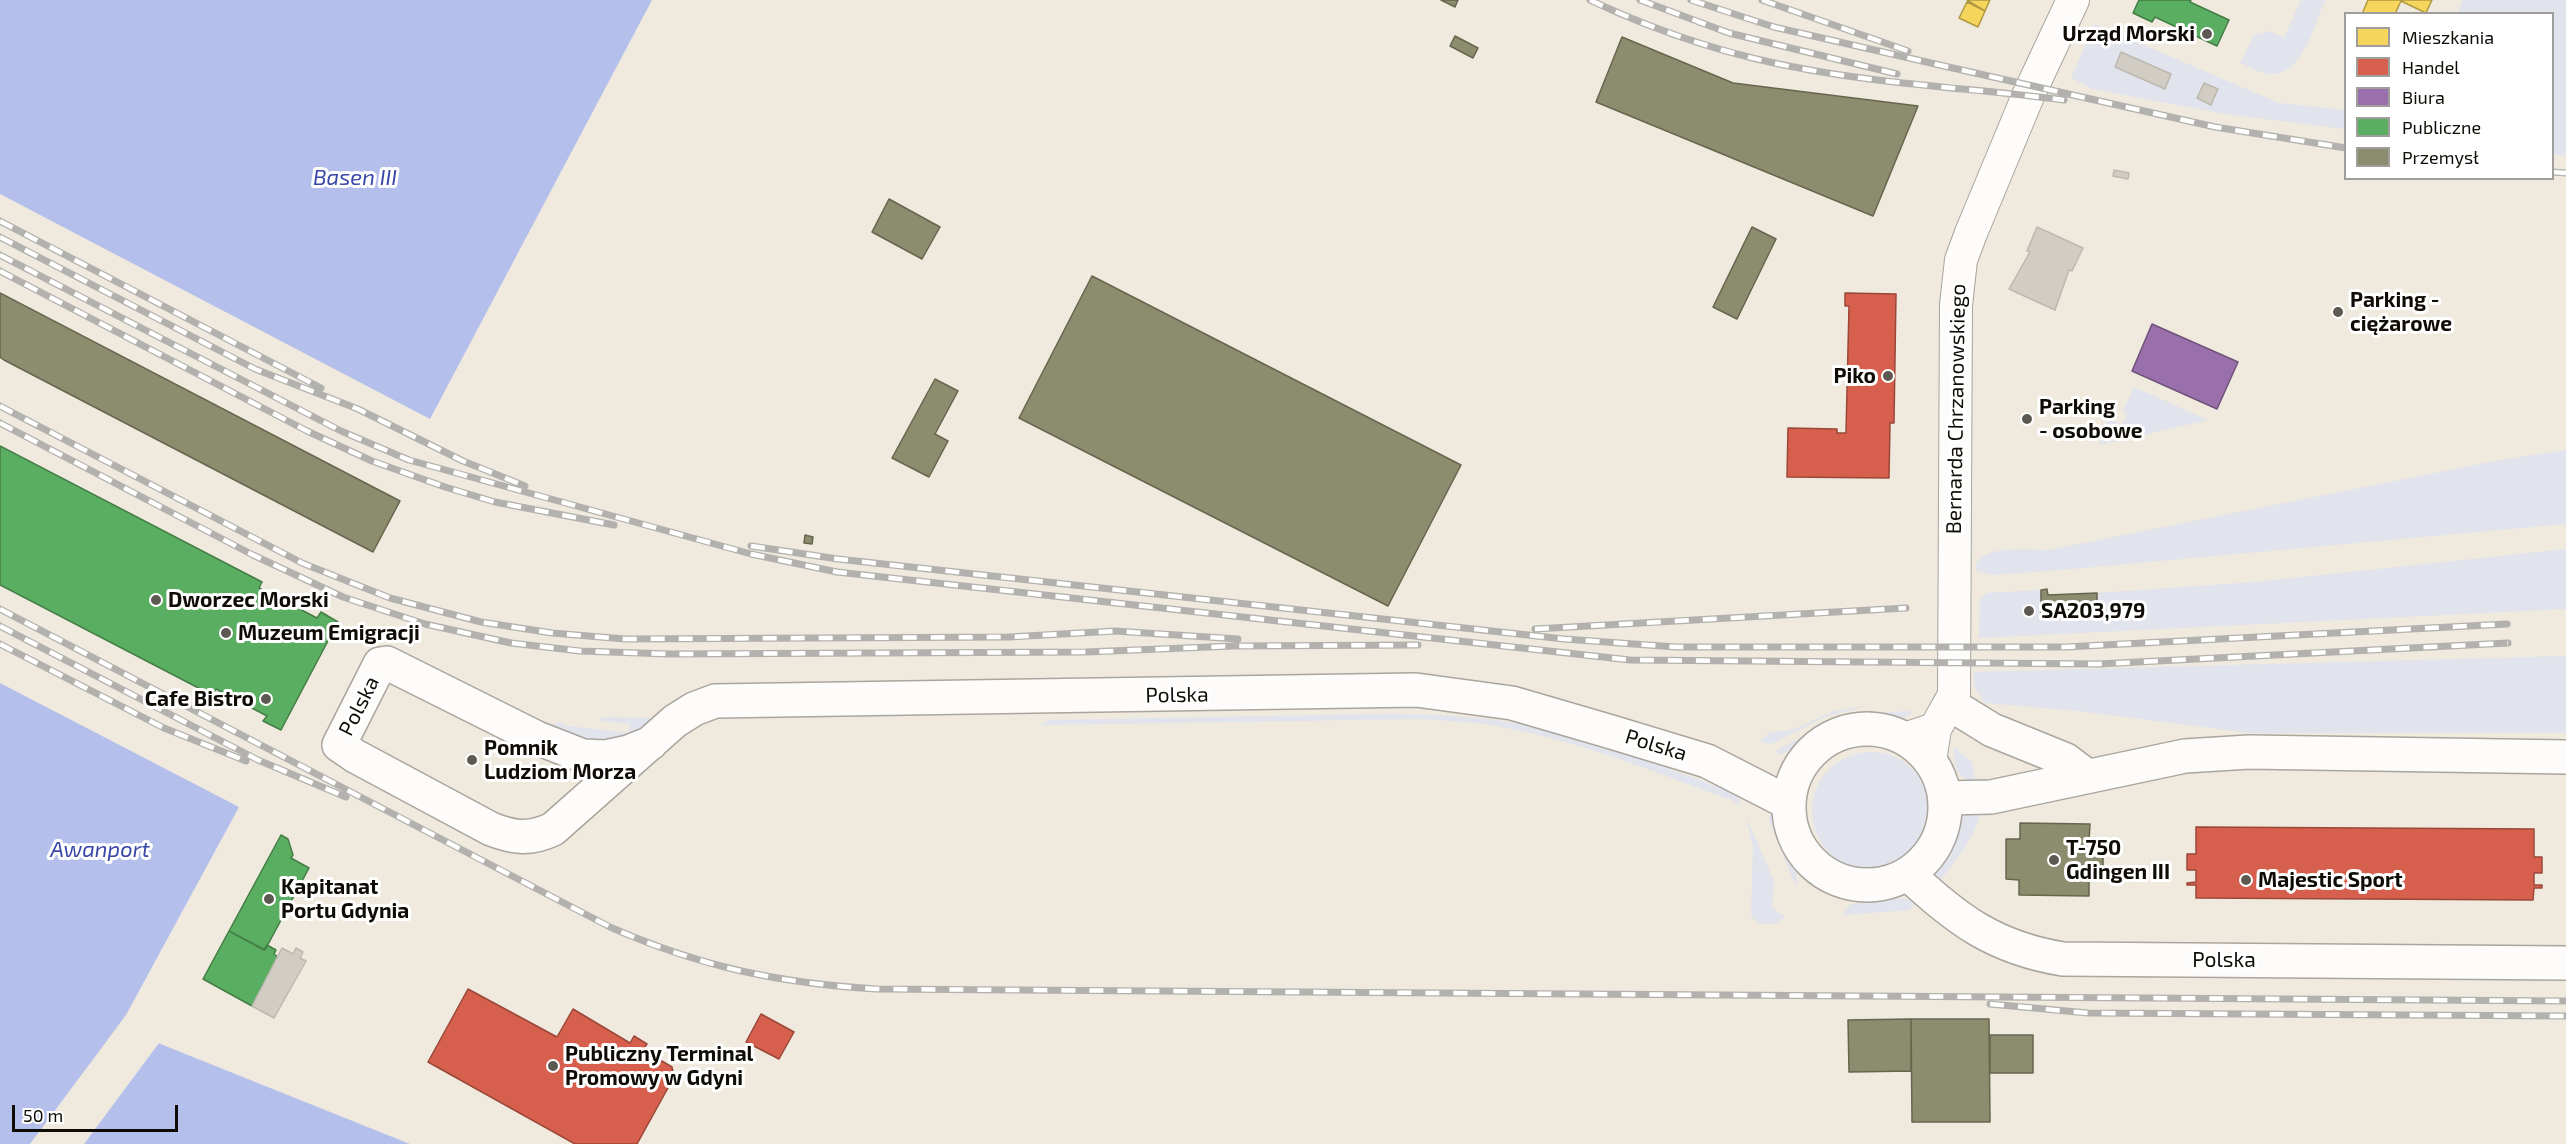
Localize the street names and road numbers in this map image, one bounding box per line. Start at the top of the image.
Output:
street label: Bernarda Chrzanowskiego [1941,284,1971,534]
street label: Polska [333,672,385,740]
street label: Polska [1145,682,1209,708]
street label: Polska [1622,724,1690,766]
street label: Polska [2192,947,2256,973]

